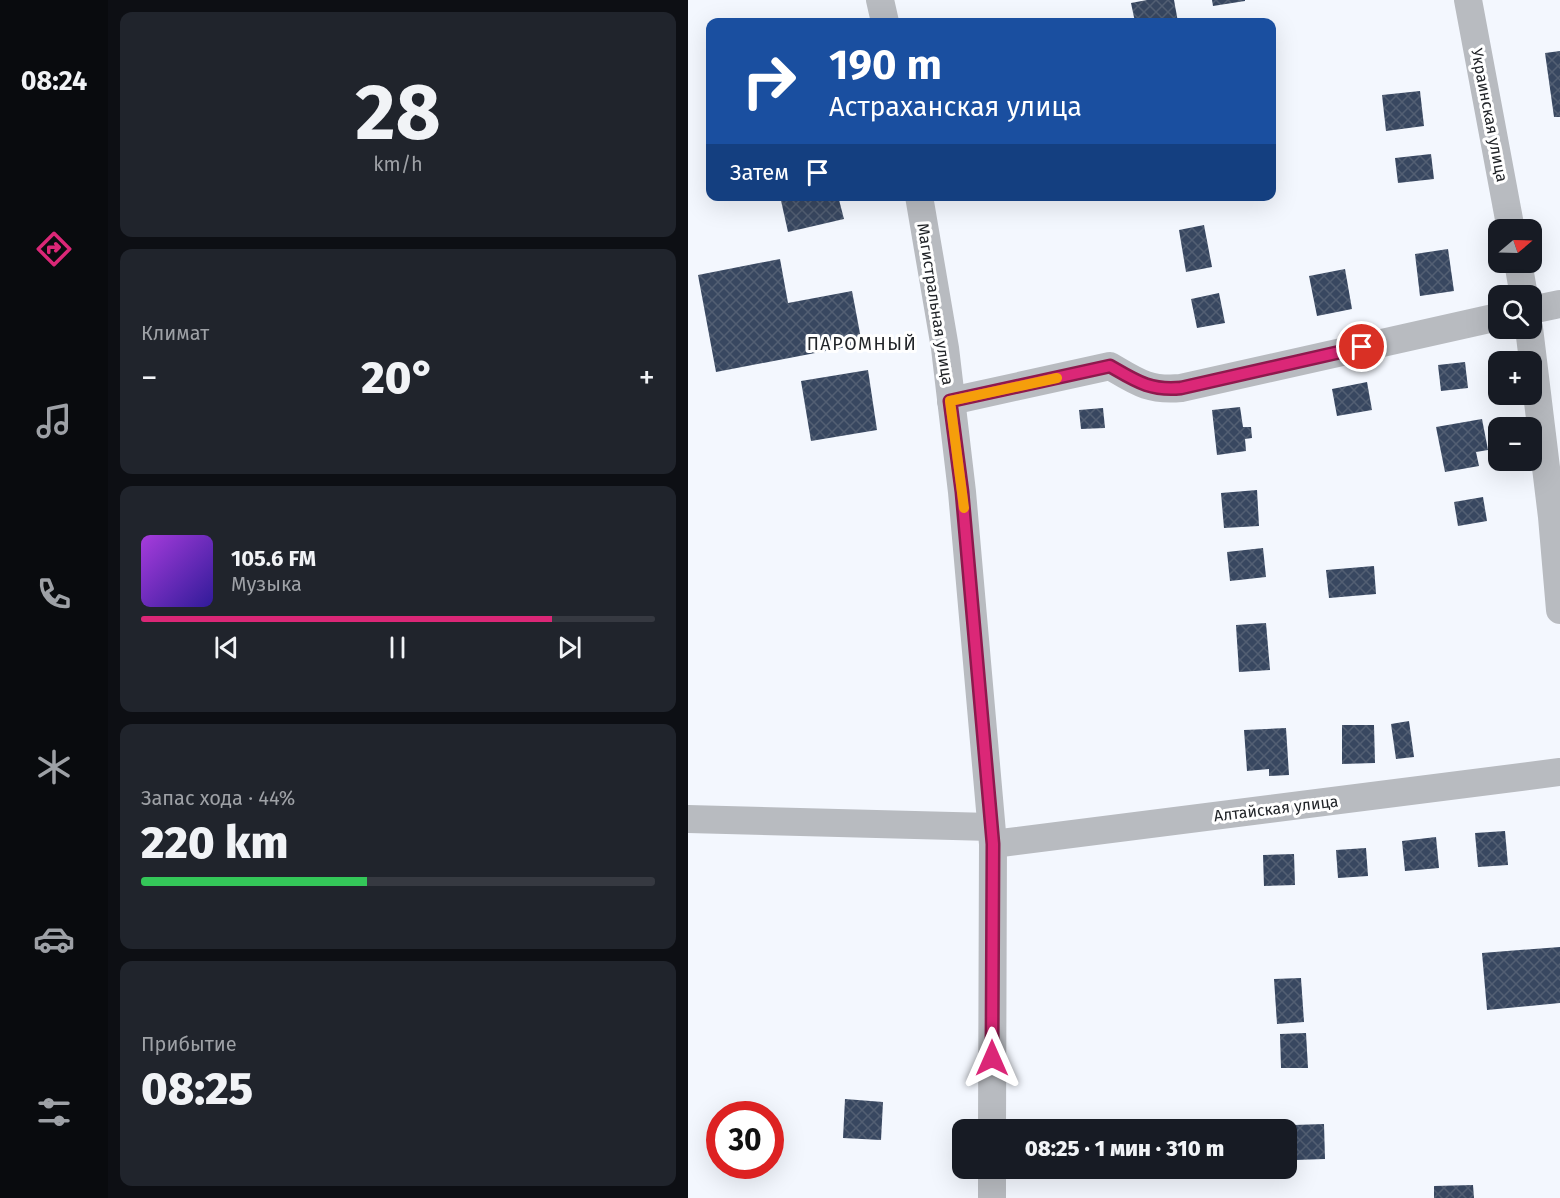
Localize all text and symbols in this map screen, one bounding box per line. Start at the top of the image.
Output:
text: 190 m [829,40,942,90]
icon: right [730,42,808,120]
street label: Украинская улица [1467,47,1512,183]
text: 08:24 [21,65,87,97]
text: 28 [355,66,441,160]
text: Астраханская улица [829,91,1082,123]
text: km/h [373,152,423,176]
icon: arrive [801,156,834,189]
text: Затем [730,159,789,186]
north arrow [1488,219,1542,273]
map controls [1488,219,1542,471]
street label: Магистральная улица [913,222,958,386]
icon: directions [33,228,75,270]
button: search [1488,285,1542,339]
text: Климат [141,321,209,345]
pin [1336,321,1387,372]
icon: arrive [1345,330,1378,363]
district label: ПАРОМНЫЙ [807,333,917,355]
text: 20° [361,351,435,405]
button: + [1488,351,1542,405]
text: − [141,358,158,398]
text: + [639,358,655,398]
icon: music [33,400,75,442]
button: − [1488,417,1542,471]
text: 105.6 FM [231,545,316,572]
text: Музыка [231,572,302,596]
icon: phone [33,573,75,615]
icon: previous [210,631,243,664]
icon: pause [381,631,414,664]
icon: next [553,631,586,664]
icon: climate [33,746,75,788]
text: Запас хода · 44% [141,786,295,810]
street label: Алтайская улица [1213,791,1339,826]
text: 220 km [141,816,288,870]
icon: car [33,918,75,960]
position arrow [960,1026,1024,1090]
text: Прибытие [141,1032,237,1056]
text: 08:25 [141,1062,253,1116]
icon: filters [33,1091,75,1133]
speed limit sign: 30 [706,1101,784,1179]
text: 08:25 · 1 мин · 310 m [1025,1135,1224,1162]

